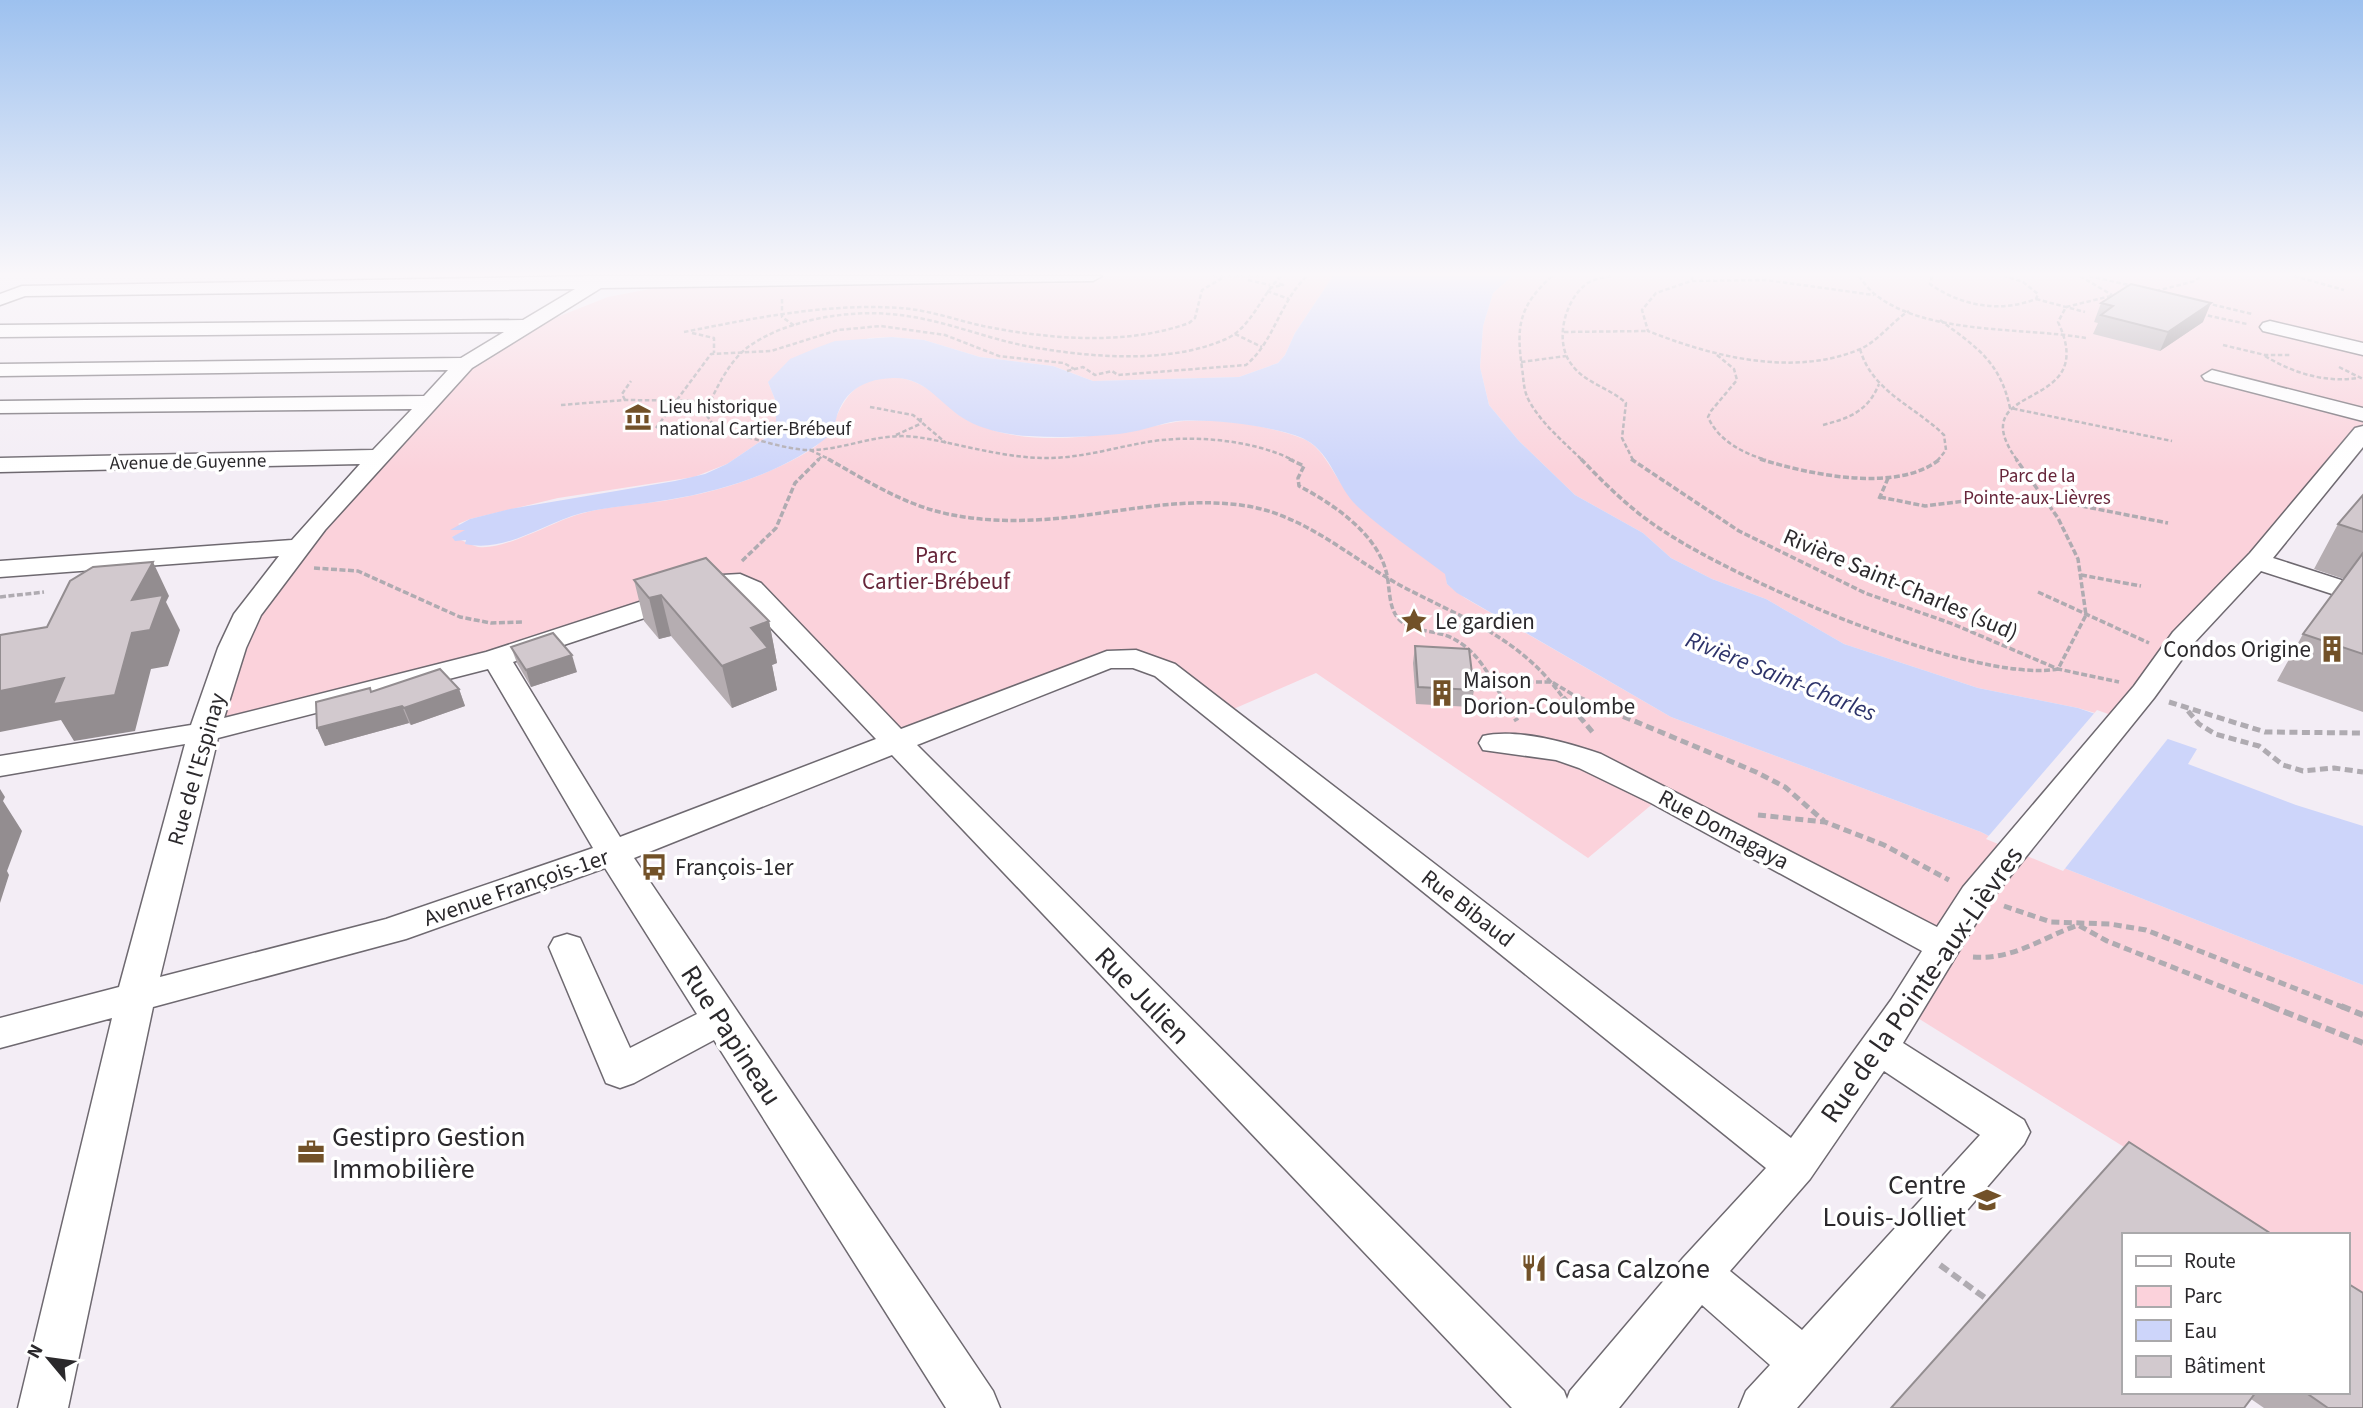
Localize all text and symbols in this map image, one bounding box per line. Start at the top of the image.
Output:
place label: Lieu historique national Cartier-Brébeuf [659,394,853,443]
museum icon: Lieu historique national Cartier-Brébeuf [623,402,653,432]
street label: Avenue de Guyenne [109,448,267,477]
park label: Parc de la Pointe-aux-Lièvres [1963,463,2111,512]
street label: Rivière Saint-Charles (sud) [1778,520,2023,649]
park label: Parc Cartier-Brébeuf [862,539,1011,598]
place label: Le gardien [1435,605,1535,638]
place icon: Le gardien [1399,606,1429,636]
water label: Rivière Saint-Charles [1680,622,1882,731]
place label: Condos Origine [2163,633,2311,666]
building icon: Condos Origine [2317,634,2347,664]
place label: Maison Dorion-Coulombe [1463,664,1635,723]
building icon: Maison Dorion-Coulombe [1427,678,1457,708]
street label: Rue de l'Espinay [159,689,234,849]
street label: Rue Domagaya [1653,781,1795,878]
street label: Rue de la Pointe-aux-Lièvres [1811,838,2033,1131]
street label: Avenue François-1er [419,840,614,935]
place label: François-1er [675,851,794,884]
bus stop icon: François-1er [639,852,669,882]
street label: Rue Bibaud [1414,862,1521,955]
street label: Rue Julien [1085,938,1199,1054]
street label: Rue Papineau [671,958,792,1114]
place label: Gestipro Gestion Immobilière [332,1117,526,1189]
office icon: Gestipro Gestion Immobilière [296,1137,326,1167]
place label: Centre Louis-Jolliet [1822,1165,1967,1237]
school or university icon: Centre Louis-Jolliet [1972,1185,2002,1215]
legend [2122,1233,2349,1394]
text: Route [2184,1246,2236,1276]
place label: Casa Calzone [1555,1249,1710,1289]
restaurant icon: Casa Calzone [1519,1253,1549,1283]
text: Parc [2184,1281,2223,1311]
text: Eau [2184,1316,2217,1346]
north arrow [14,1324,84,1394]
text: N [21,1339,50,1364]
text: Bâtiment [2184,1351,2265,1381]

